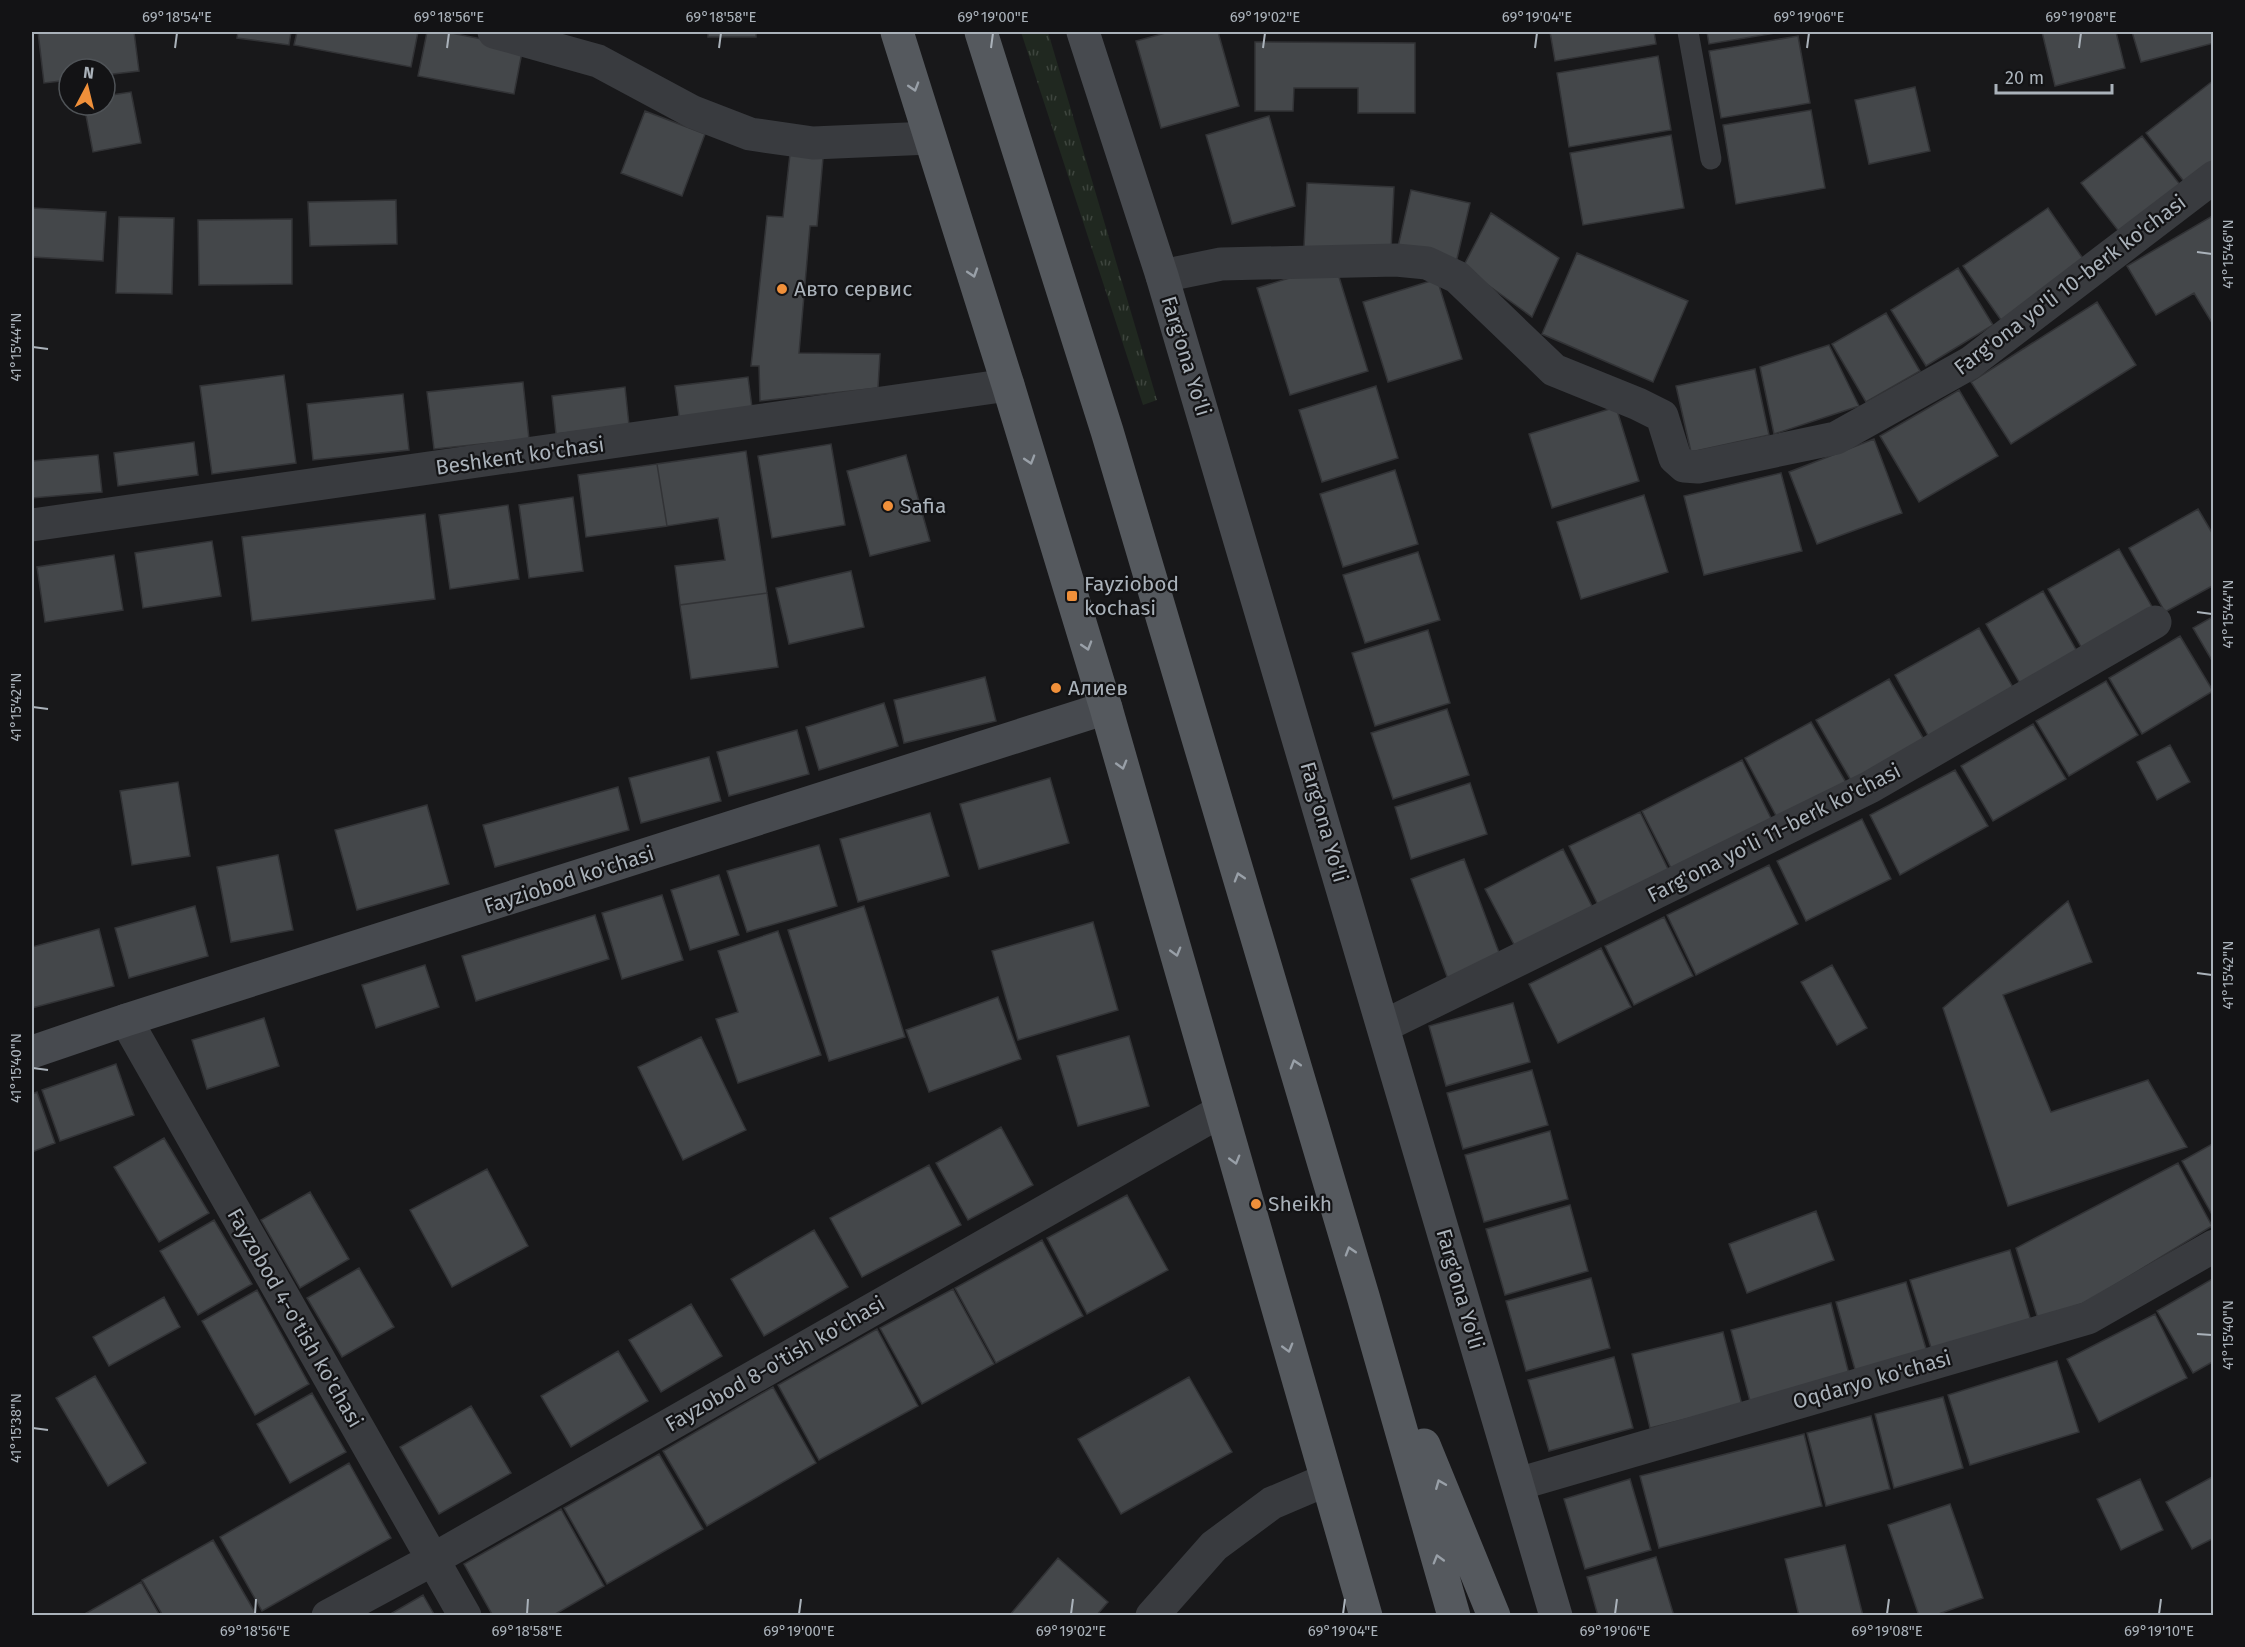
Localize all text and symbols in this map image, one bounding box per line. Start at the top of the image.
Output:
text: 69°18'54"E [142,8,212,26]
text: 69°18'56"E [414,8,484,26]
text: 69°18'58"E [686,8,756,26]
text: 69°19'00"E [957,8,1029,26]
text: 69°19'02"E [1230,8,1300,26]
text: 69°19'04"E [1502,8,1572,26]
text: 69°19'06"E [1773,8,1845,26]
text: 69°19'08"E [2045,8,2117,26]
north arrow [57,57,117,117]
scale bar [1996,57,2112,95]
text: N [82,63,95,83]
text: 20 m [2005,67,2044,89]
one-way arrow [907,81,919,92]
street label: Farg'ona yo'li 10-berk ko'chasi [1949,189,2191,381]
text: 41°15'46"N [2219,219,2237,289]
one-way arrow [966,267,978,278]
place label: Авто сервис [794,276,912,302]
marker: Авто сервис [775,282,789,296]
street label: Farg'ona Yo'li [1155,293,1217,419]
text: 41°15'44"N [7,312,25,382]
street label: Beshkent ko'chasi [434,431,606,481]
one-way arrow [1023,454,1035,465]
place label: Safia [900,493,946,519]
marker: Safia [881,499,895,513]
place label: Fayziobod kochasi [1084,571,1179,621]
text: 41°15'44"N [2219,579,2237,649]
marker: Fayziobod kochasi [1065,589,1079,603]
one-way arrow [1080,640,1092,651]
text: 41°15'42"N [7,672,25,742]
place label: Алиев [1068,675,1128,701]
marker: Алиев [1049,681,1063,695]
street label: Farg'ona yo'li 11-berk ko'chasi [1643,758,1905,908]
street label: Farg'ona Yo'li [1294,759,1354,885]
one-way arrow [1115,760,1128,770]
street label: Fayziobod ko'chasi [481,840,657,920]
one-way arrow [1234,872,1246,883]
text: 41°15'42"N [2219,940,2237,1010]
one-way arrow [1169,946,1181,957]
text: 41°15'40"N [7,1033,25,1103]
one-way arrow [1290,1059,1302,1070]
one-way arrow [1228,1154,1240,1165]
place label: Sheikh [1268,1191,1332,1217]
marker: Sheikh [1249,1197,1263,1211]
street label: Fayzobod 4-o'tish ko'chasi [222,1204,368,1432]
street label: Farg'ona Yo'li [1430,1226,1490,1352]
one-way arrow [1345,1246,1357,1256]
street label: Fayzobod 8-o'tish ko'chasi [661,1290,889,1438]
text: 41°15'40"N [2219,1300,2237,1370]
one-way arrow [1281,1342,1293,1352]
street label: Oqdaryo ko'chasi [1790,1345,1954,1415]
text: 41°15'38"N [7,1393,25,1463]
one-way arrow [1435,1479,1447,1490]
one-way arrow [1433,1554,1445,1565]
text: 69°18'56"E [220,1622,290,1640]
text: 69°18'58"E [492,1622,562,1640]
text: 69°19'00"E [763,1622,835,1640]
text: 69°19'02"E [1036,1622,1106,1640]
text: 69°19'04"E [1308,1622,1378,1640]
text: 69°19'06"E [1579,1622,1651,1640]
text: 69°19'08"E [1851,1622,1923,1640]
text: 69°19'10"E [2124,1622,2194,1640]

